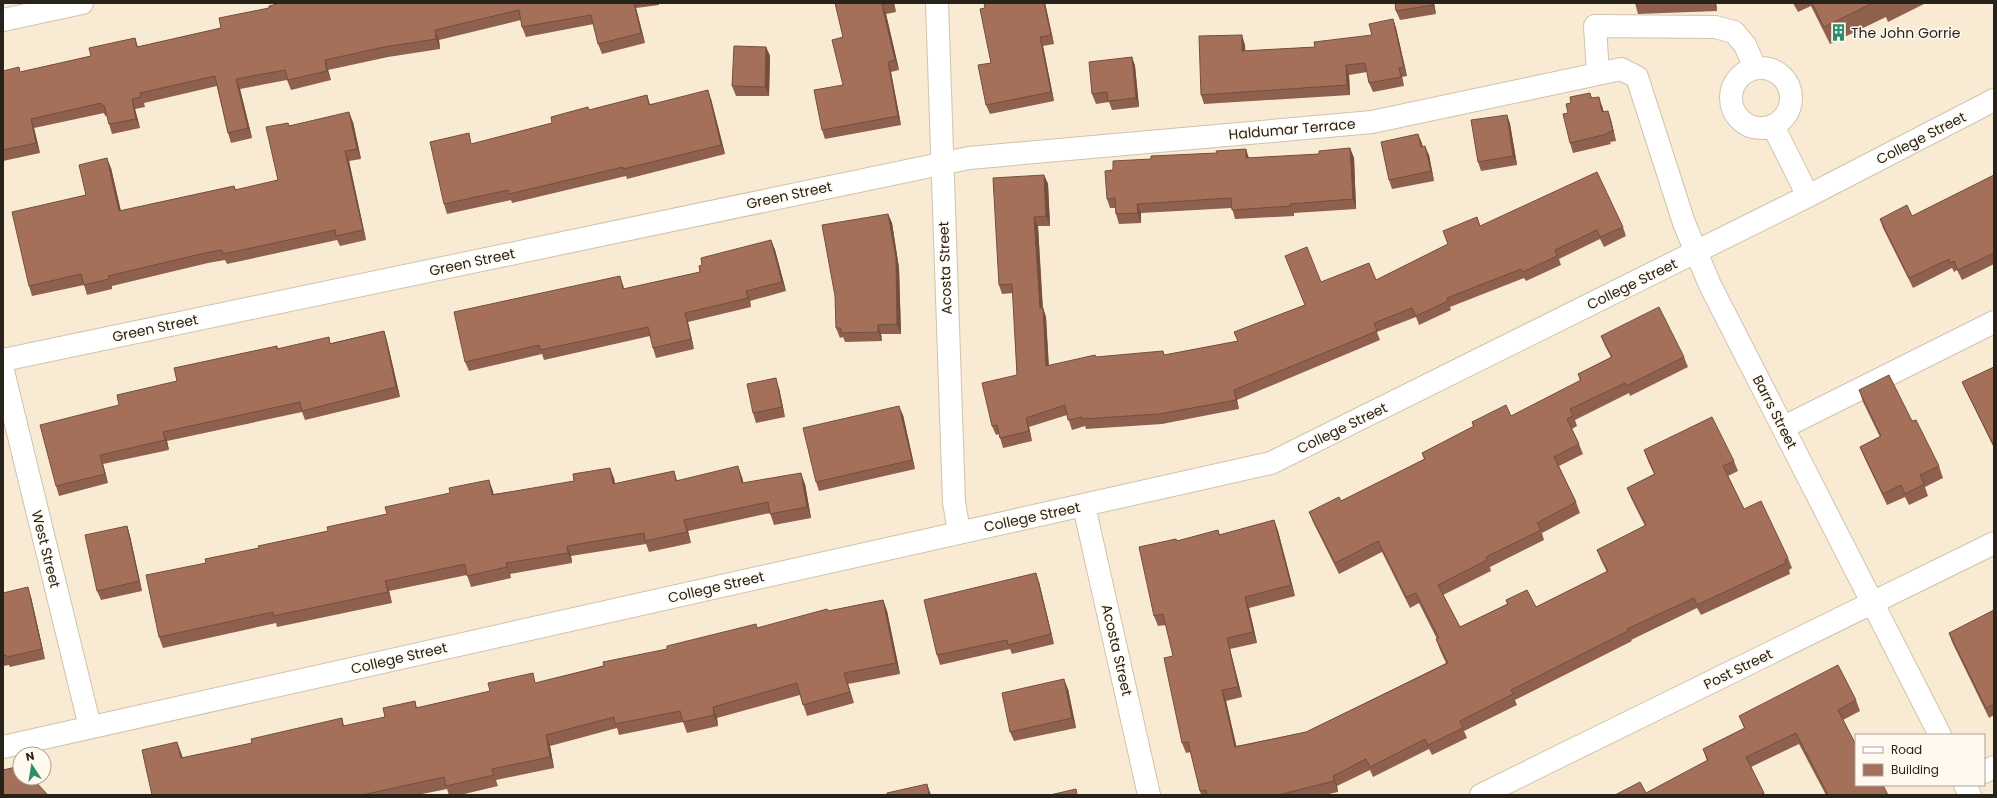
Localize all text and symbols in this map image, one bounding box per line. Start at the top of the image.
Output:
building icon: The John Gorrie [1828,23,1848,43]
place label: The John Gorrie [1851,23,1961,43]
street label: College Street [1873,107,1969,169]
street label: Haldumar Terrace [1228,113,1357,145]
street label: Green Street [744,176,834,214]
street label: Acosta Street [933,221,957,315]
street label: Green Street [427,243,517,281]
street label: College Street [1583,253,1681,315]
street label: Green Street [110,309,200,347]
street label: Barrs Street [1748,372,1802,452]
street label: College Street [1293,397,1391,459]
street label: College Street [982,497,1082,537]
street label: West Street [27,508,65,590]
street label: College Street [666,566,766,608]
street label: Acosta Street [1097,602,1137,698]
street label: College Street [349,637,449,679]
street label: Post Street [1700,644,1776,694]
legend [1855,734,1985,786]
text: Road [1891,741,1922,758]
north arrow [12,746,52,786]
text: N [24,748,36,765]
text: Building [1891,761,1939,778]

